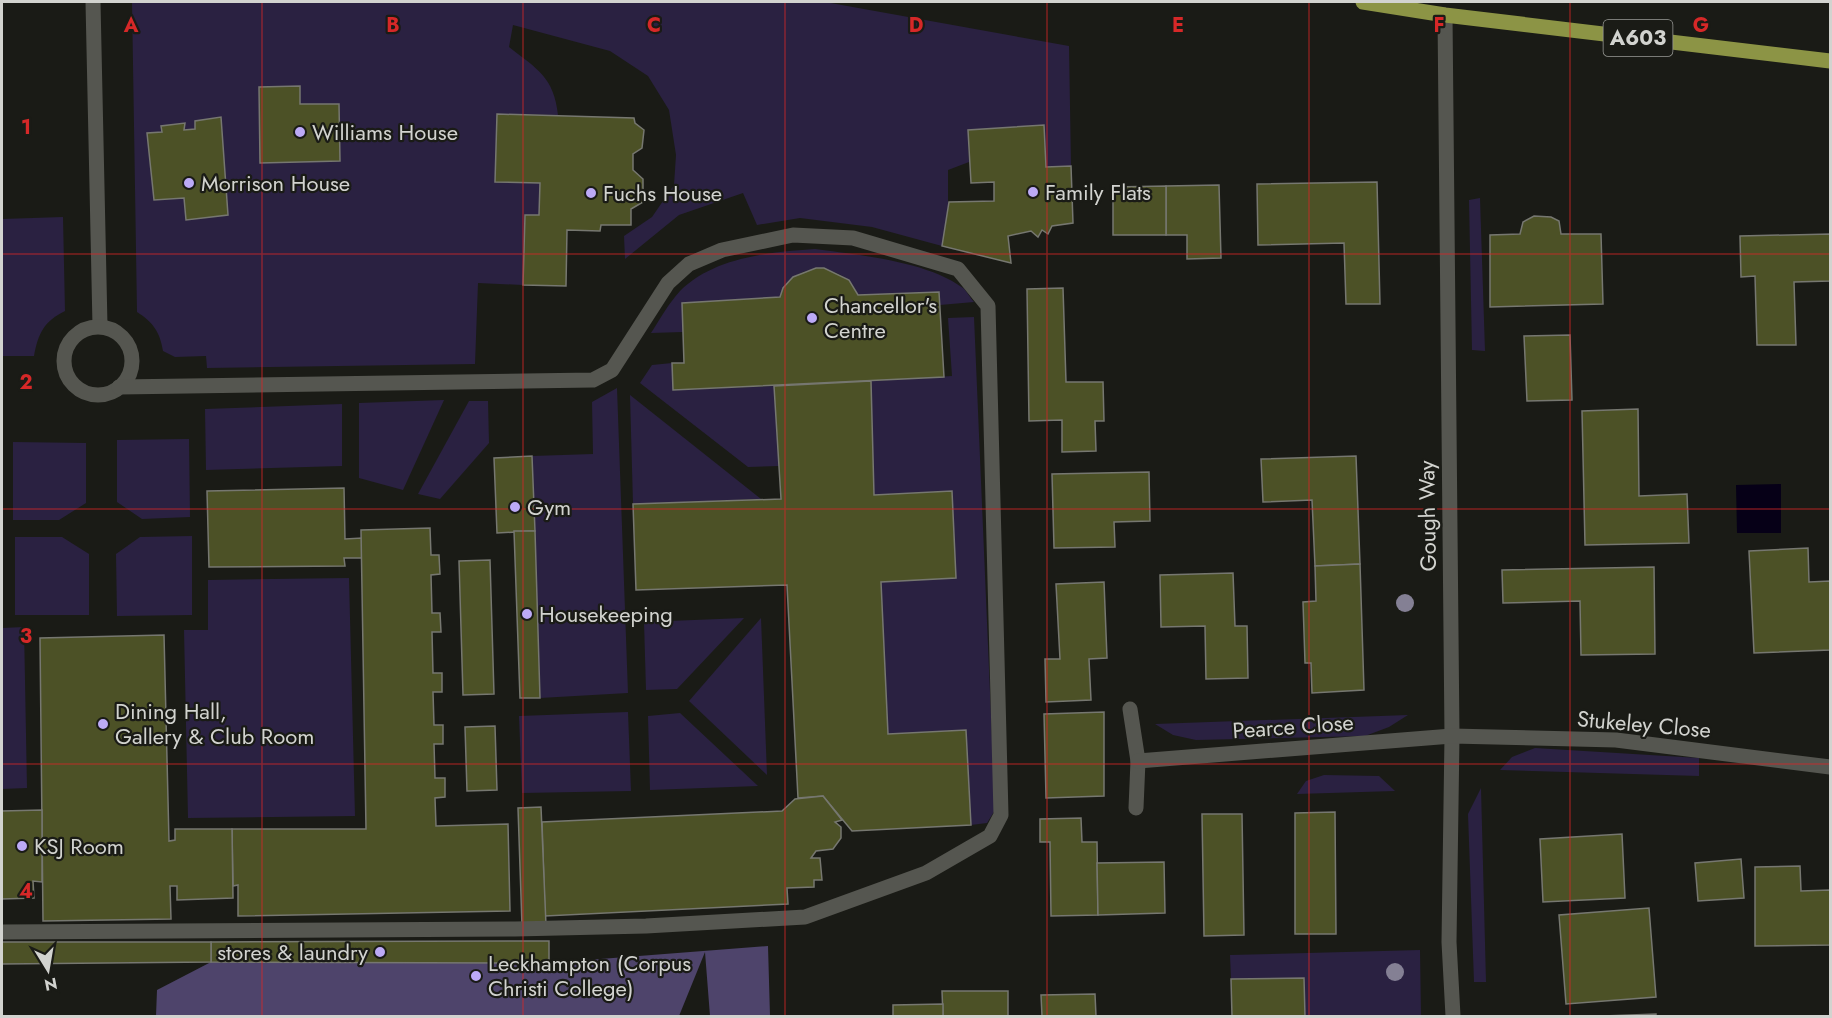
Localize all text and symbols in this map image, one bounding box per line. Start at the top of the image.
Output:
text: A [123,11,139,40]
text: B [386,11,400,40]
text: C [647,11,661,40]
text: D [909,11,923,40]
text: E [1172,11,1184,40]
text: F [1433,11,1445,40]
text: G [1693,11,1709,40]
road number: A603 [1604,20,1672,56]
text: 1 [21,113,31,142]
place label: Williams House [312,116,458,148]
marker: Williams House [293,125,307,139]
place label: Morrison House [201,167,350,199]
marker: Morrison House [182,176,196,190]
place label: Family Flats [1045,176,1151,208]
place label: Fuchs House [603,177,722,209]
marker: Family Flats [1026,185,1040,199]
marker: Fuchs House [584,186,598,200]
place label: Chancellor's Centre [824,289,937,346]
marker: Chancellor's Centre [805,311,819,325]
text: 2 [19,368,33,397]
street label: Gough Way [1410,460,1444,572]
place label: Gym [527,491,571,523]
marker: Gym [508,500,522,514]
place label: Housekeeping [539,598,673,630]
marker: Housekeeping [520,607,534,621]
text: 3 [20,622,32,651]
place label: Dining Hall, Gallery & Club Room [115,695,314,752]
street label: Stukeley Close [1576,702,1712,746]
street label: Pearce Close [1231,706,1355,746]
marker: Dining Hall, Gallery & Club Room [96,717,110,731]
place label: KSJ Room [34,830,124,862]
marker: KSJ Room [15,839,29,853]
text: 4 [19,877,33,906]
place label: stores & laundry [217,936,368,968]
north arrow [18,940,78,1000]
marker: stores & laundry [373,945,387,959]
place label: Leckhampton (Corpus Christi College) [488,947,691,1004]
marker: Leckhampton (Corpus Christi College) [469,969,483,983]
text: N [42,972,59,997]

